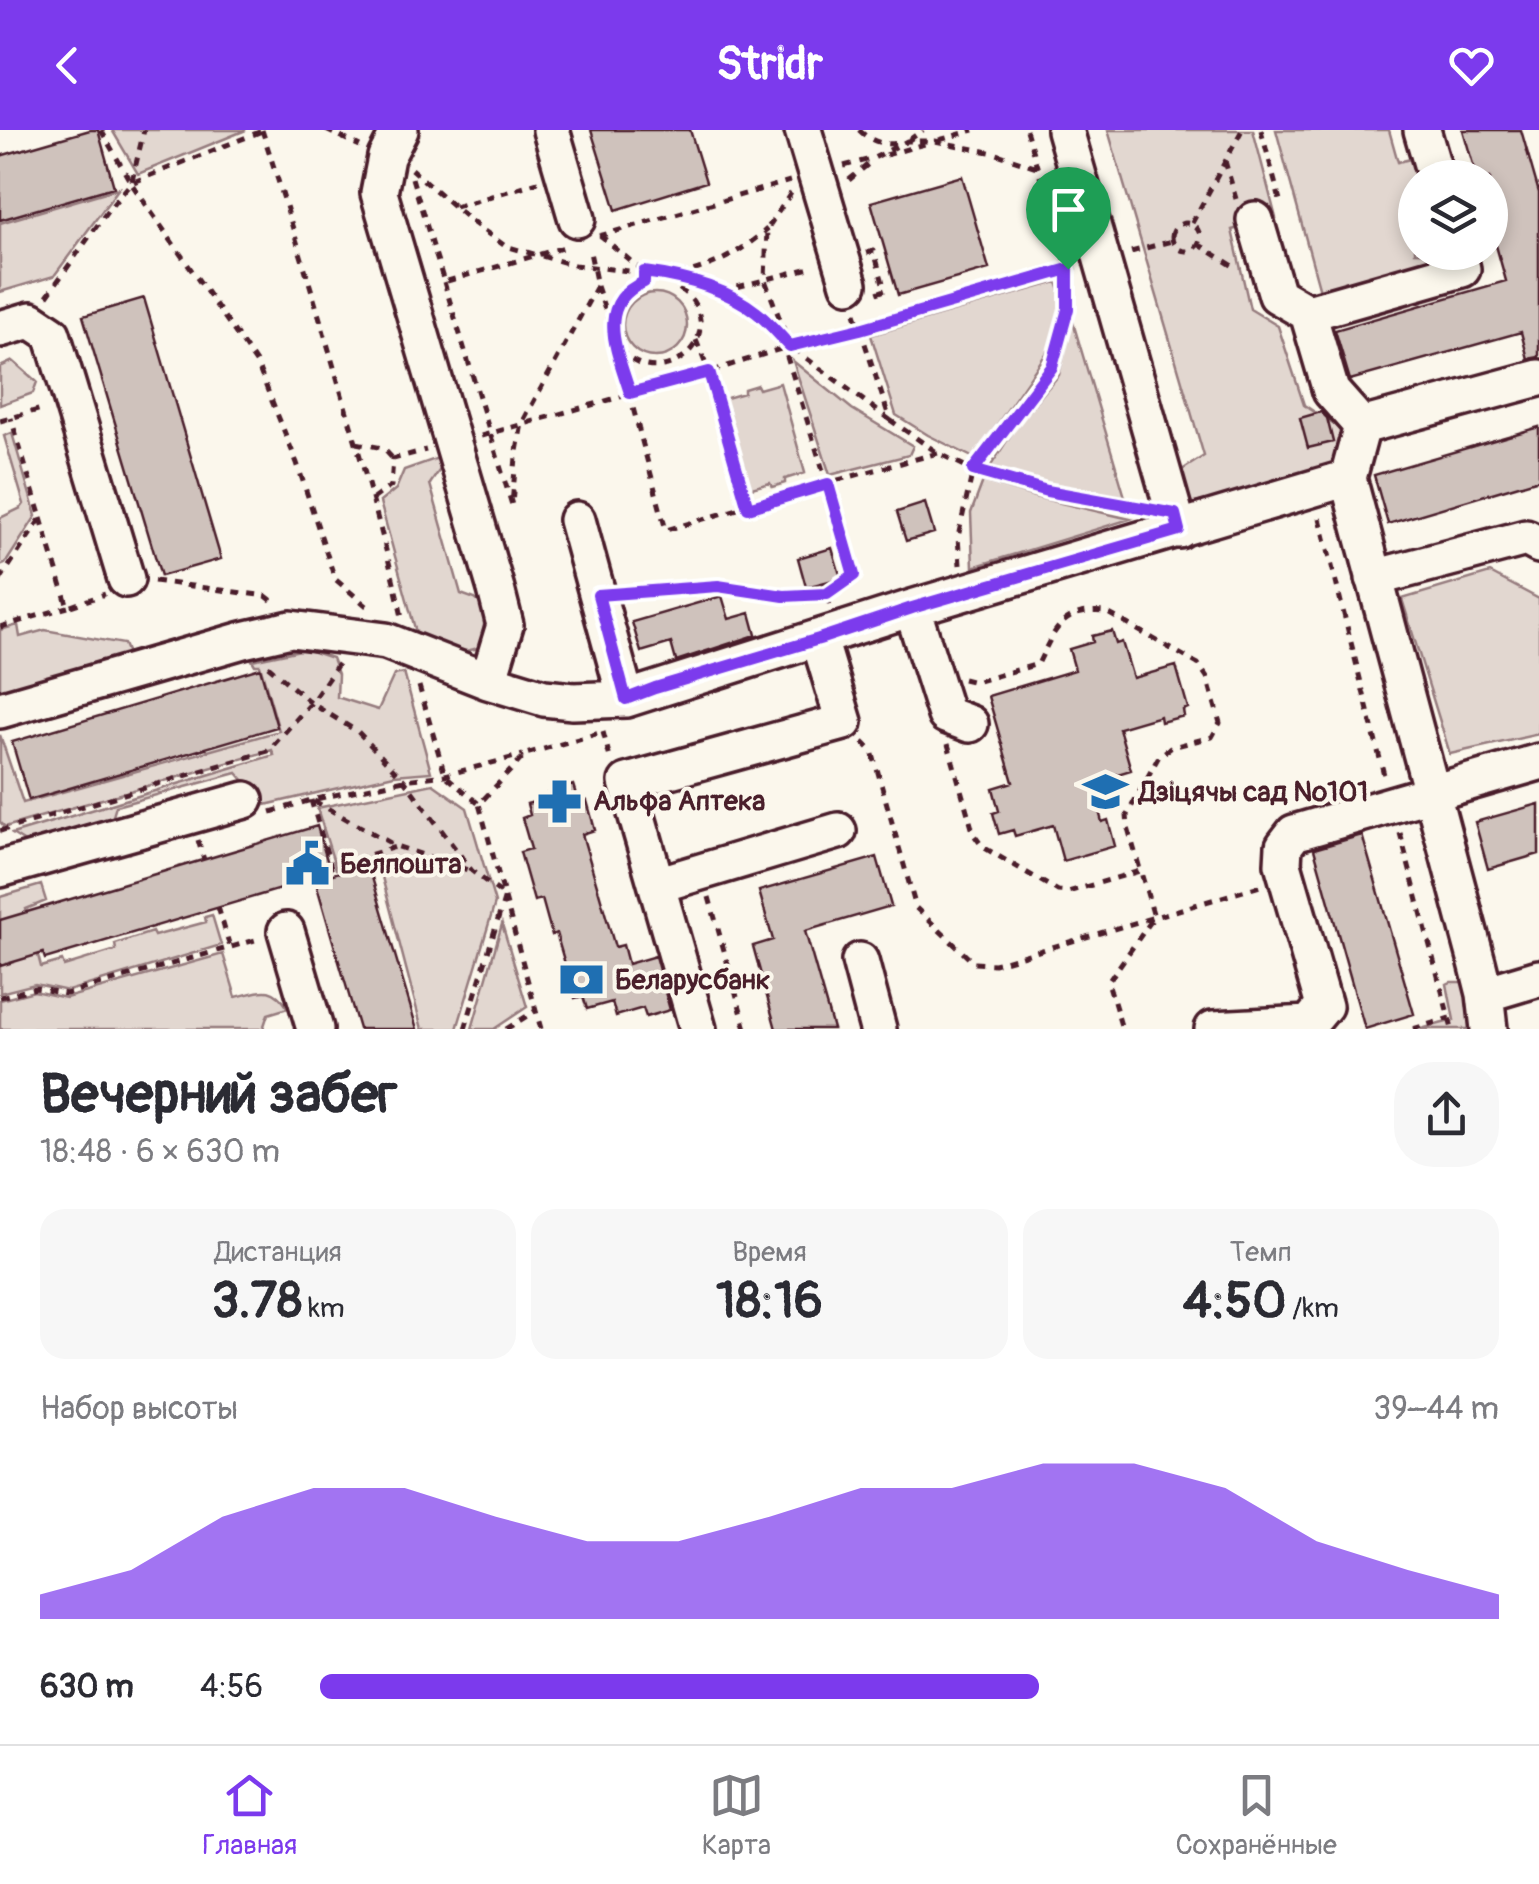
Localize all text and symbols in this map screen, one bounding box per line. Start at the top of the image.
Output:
text: Stridr [716,37,823,93]
icon: back [40,38,95,93]
icon: heart [1444,38,1499,93]
map controls [1398,160,1508,270]
button: layers [1398,160,1508,270]
pin [1026,167,1111,270]
icon: arrive [1041,182,1096,237]
school or university icon: Дзіцячы сад №101 [1082,768,1130,816]
place label: Дзіцячы сад №101 [1137,775,1368,810]
pharmacy icon: Альфа Аптека [536,777,584,825]
place label: Альфа Аптека [593,784,765,819]
public building icon: Белпошта [283,840,331,888]
place label: Белпошта [340,847,462,882]
bank icon: Беларусбанк [558,956,606,1004]
place label: Беларусбанк [615,963,770,998]
text: Вечерний забег [40,1060,397,1129]
button: share [1394,1062,1499,1167]
text: 18:48 · 6 × 630 m [40,1132,280,1172]
text: Дистанция [215,1235,342,1270]
text: Время [732,1235,807,1270]
text: Темп [1230,1235,1292,1270]
text: 3.78 [212,1270,302,1333]
text: 18:16 [716,1270,823,1333]
text: 4:50 [1183,1270,1286,1333]
text: km [302,1291,345,1326]
text: /km [1286,1291,1339,1326]
text: Набор высоты [40,1389,238,1429]
text: 39–44 m [1373,1389,1499,1429]
text: 630 m [40,1667,134,1707]
text: 4:56 [200,1667,263,1707]
tab: Главная [202,1768,297,1863]
tab: Карта [702,1768,771,1863]
tab: Сохранённые [1175,1768,1337,1863]

